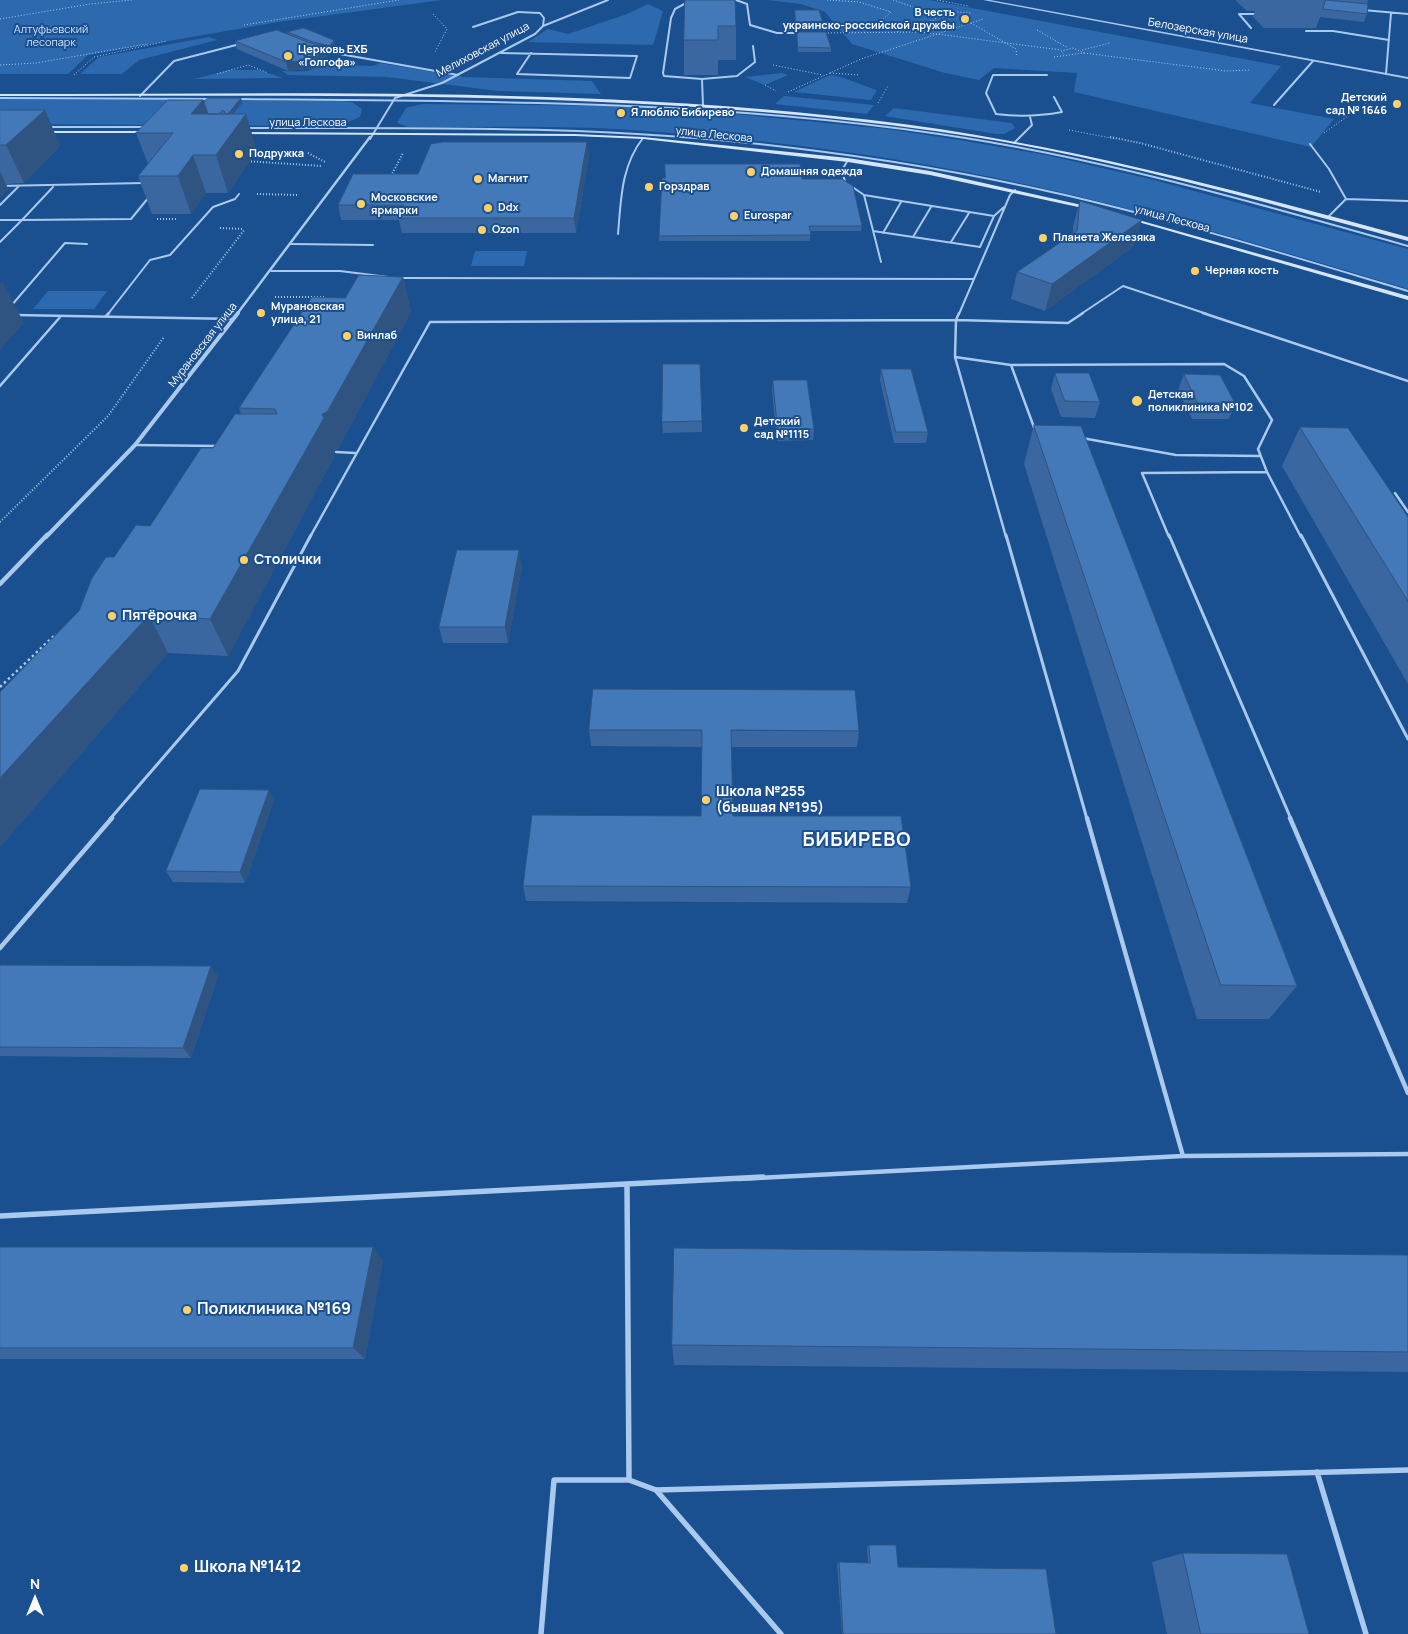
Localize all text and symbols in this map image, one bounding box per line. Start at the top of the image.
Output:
place label: В честь украинско-российской дружбы [783,6,955,32]
marker: В честь украинско-российской дружбы [959,13,971,25]
street label: Белозерская улица [1147,16,1249,46]
street label: Мелиховская улица [434,20,532,80]
park label: Алтуфьевский лесопарк [14,23,88,49]
place label: Церковь ЕХБ «Голгофа» [298,43,368,69]
marker: Церковь ЕХБ «Голгофа» [282,50,294,62]
place label: Детский сад № 1646 [1325,91,1387,117]
marker: Детский сад № 1646 [1391,98,1403,110]
place label: Я люблю Бибирево [631,106,735,120]
marker: Я люблю Бибирево [615,107,627,119]
street label: улица Лескова [269,116,347,130]
street label: улица Лескова [675,124,753,146]
place label: Подружка [249,147,304,161]
marker: Подружка [233,148,245,160]
place label: Домашняя одежда [761,165,863,179]
marker: Домашняя одежда [745,166,757,178]
place label: Магнит [488,172,528,186]
marker: Магнит [472,173,484,185]
place label: Горздрав [659,180,709,194]
marker: Горздрав [643,181,655,193]
place label: Московские ярмарки [371,191,438,217]
marker: Московские ярмарки [355,198,367,210]
place label: Ddx [498,201,519,215]
marker: Ddx [482,202,494,214]
street label: улица Лескова [1133,203,1211,235]
place label: Eurospar [744,209,792,223]
marker: Eurospar [728,210,740,222]
place label: Ozon [492,223,519,237]
marker: Ozon [476,224,488,236]
place label: Планета Железяка [1053,231,1155,245]
marker: Планета Железяка [1037,232,1049,244]
place label: Черная кость [1205,264,1279,278]
marker: Черная кость [1189,265,1201,277]
street label: Мурановская улица [166,300,240,390]
place label: Мурановская улица, 21 [271,300,344,326]
marker: Мурановская улица, 21 [255,307,267,319]
place label: Винлаб [357,329,397,343]
marker: Винлаб [341,330,353,342]
place label: Детская поликлиника №102 [1148,388,1253,414]
marker: Детская поликлиника №102 [1130,394,1144,408]
place label: Детский сад №1115 [754,415,809,441]
marker: Детский сад №1115 [738,422,750,434]
place label: Столички [254,552,321,568]
marker: Столички [238,554,250,566]
place label: Пятёрочка [122,608,197,624]
marker: Пятёрочка [106,610,118,622]
place label: Школа №255 (бывшая №195) [716,784,824,816]
marker: Школа №255 (бывшая №195) [700,794,712,806]
district label: БИБИРЕВО [801,830,913,852]
place label: Поликлиника №169 [197,1300,351,1320]
marker: Поликлиника №169 [181,1304,193,1316]
place label: Школа №1412 [194,1558,301,1578]
marker: Школа №1412 [178,1562,190,1574]
north arrow [10,1574,60,1624]
text: N [30,1574,40,1593]

